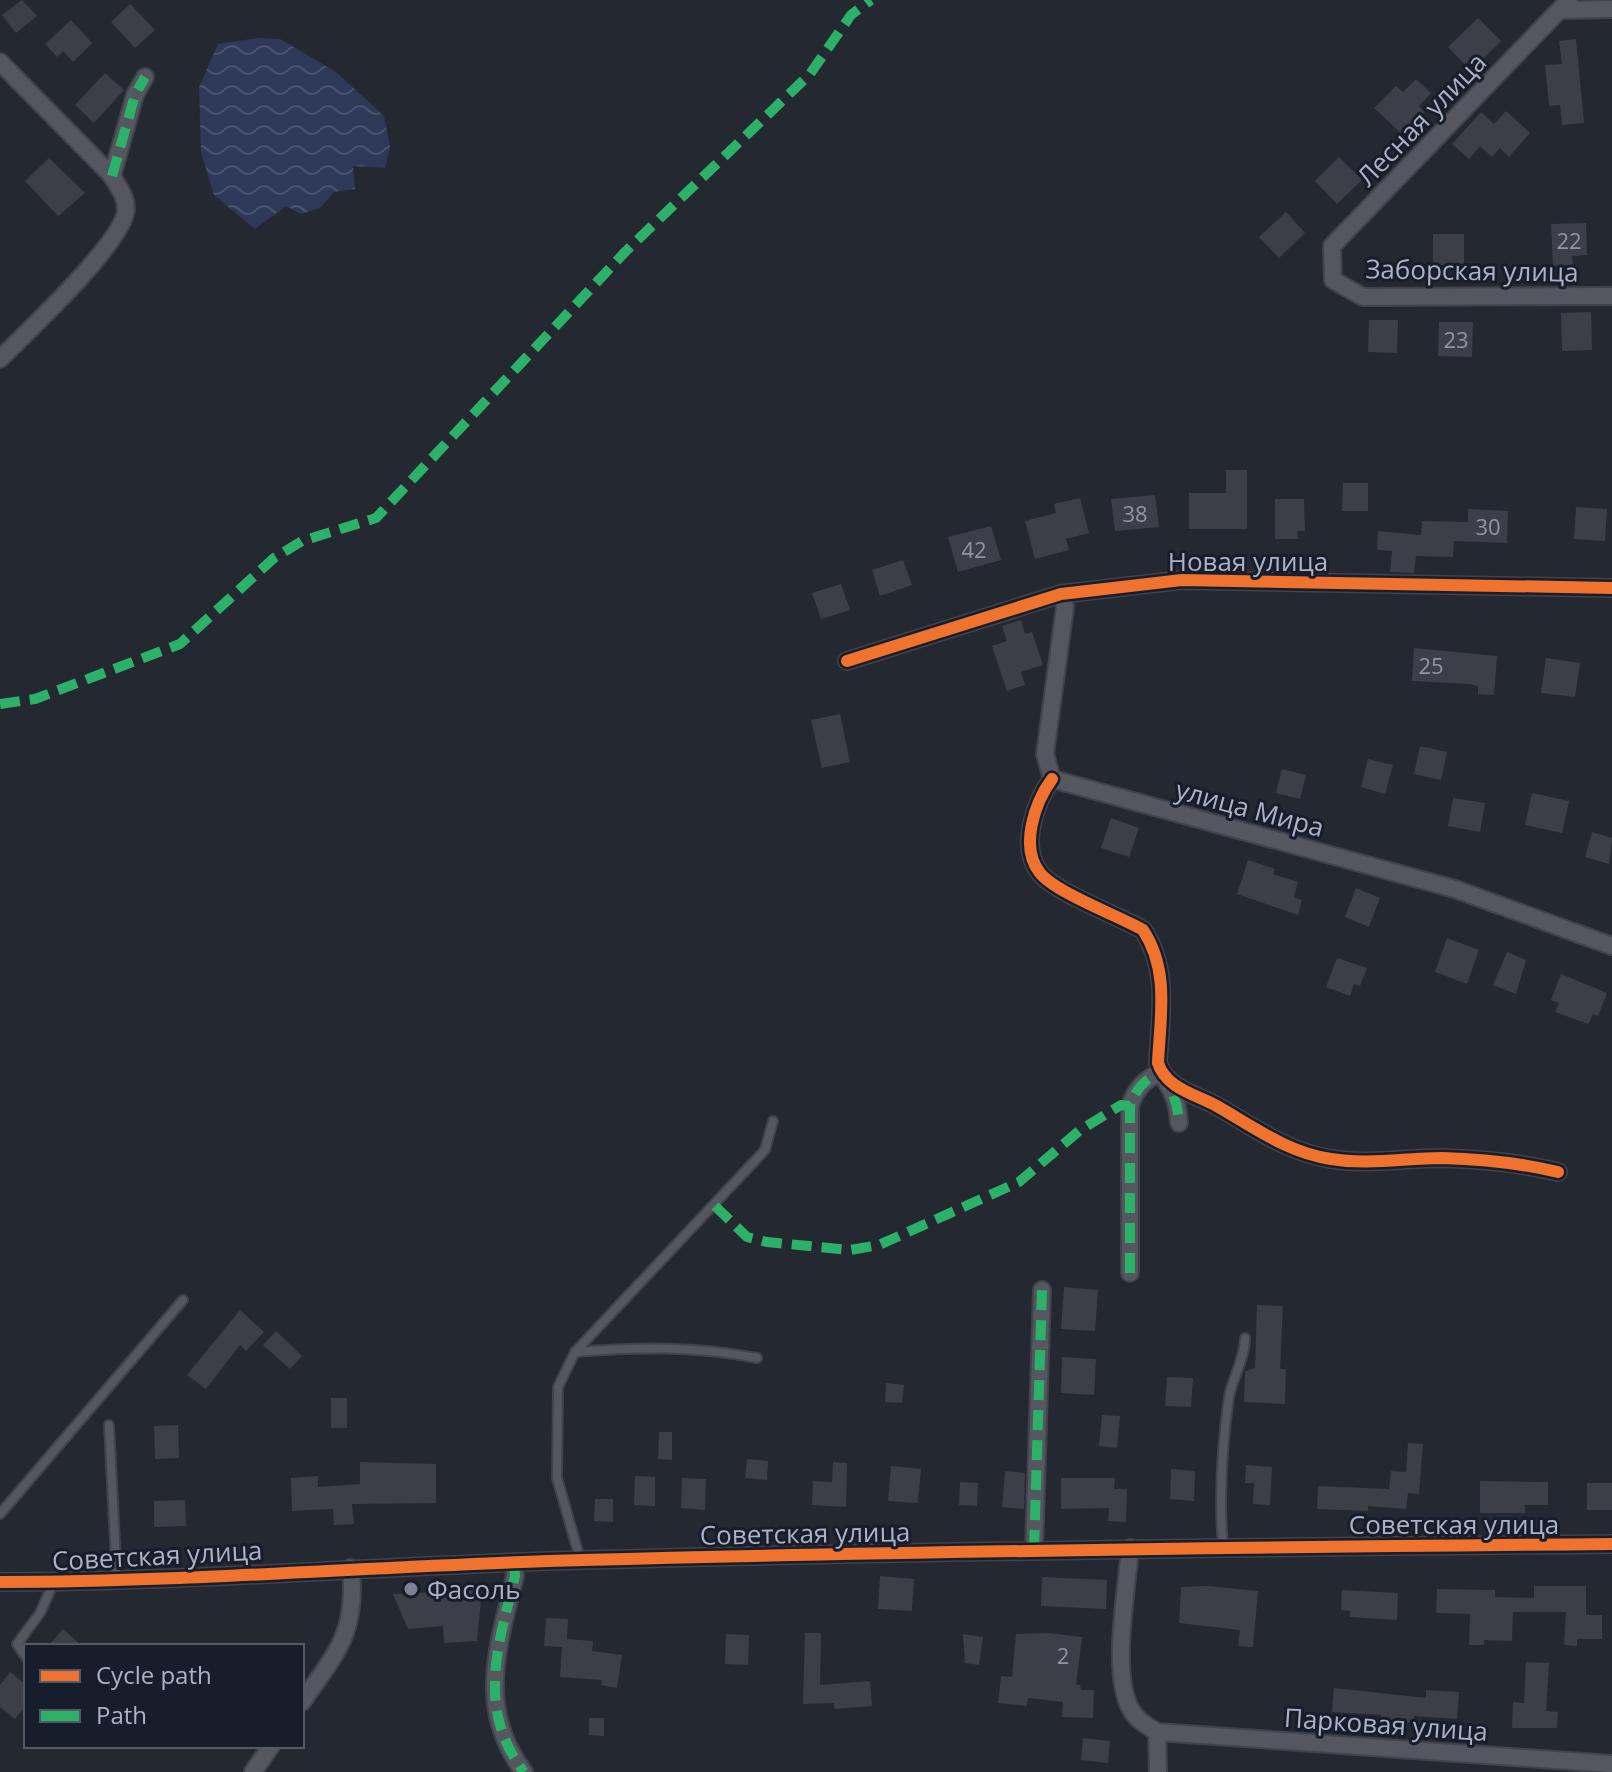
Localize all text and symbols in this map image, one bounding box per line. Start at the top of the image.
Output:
street label: Лесная улица [1348,44,1494,194]
house number: 22 [1556,225,1582,255]
street label: Заборская улица [1365,250,1579,290]
house number: 23 [1443,324,1469,354]
house number: 38 [1122,498,1148,528]
house number: 30 [1475,511,1501,541]
house number: 42 [961,534,987,564]
street label: Новая улица [1168,543,1328,579]
house number: 25 [1418,650,1444,680]
street label: улица Мира [1172,771,1328,845]
street label: Советская улица [1349,1506,1559,1542]
street label: Советская улица [699,1513,911,1553]
street label: Советская улица [51,1532,263,1578]
place label: Фасоль [427,1571,520,1607]
marker: Фасоль [402,1580,420,1598]
house number: 2 [1057,1640,1069,1670]
legend [24,1644,304,1748]
text: Cycle path [96,1658,212,1691]
text: Path [96,1698,147,1731]
street label: Парковая улица [1283,1699,1489,1749]

